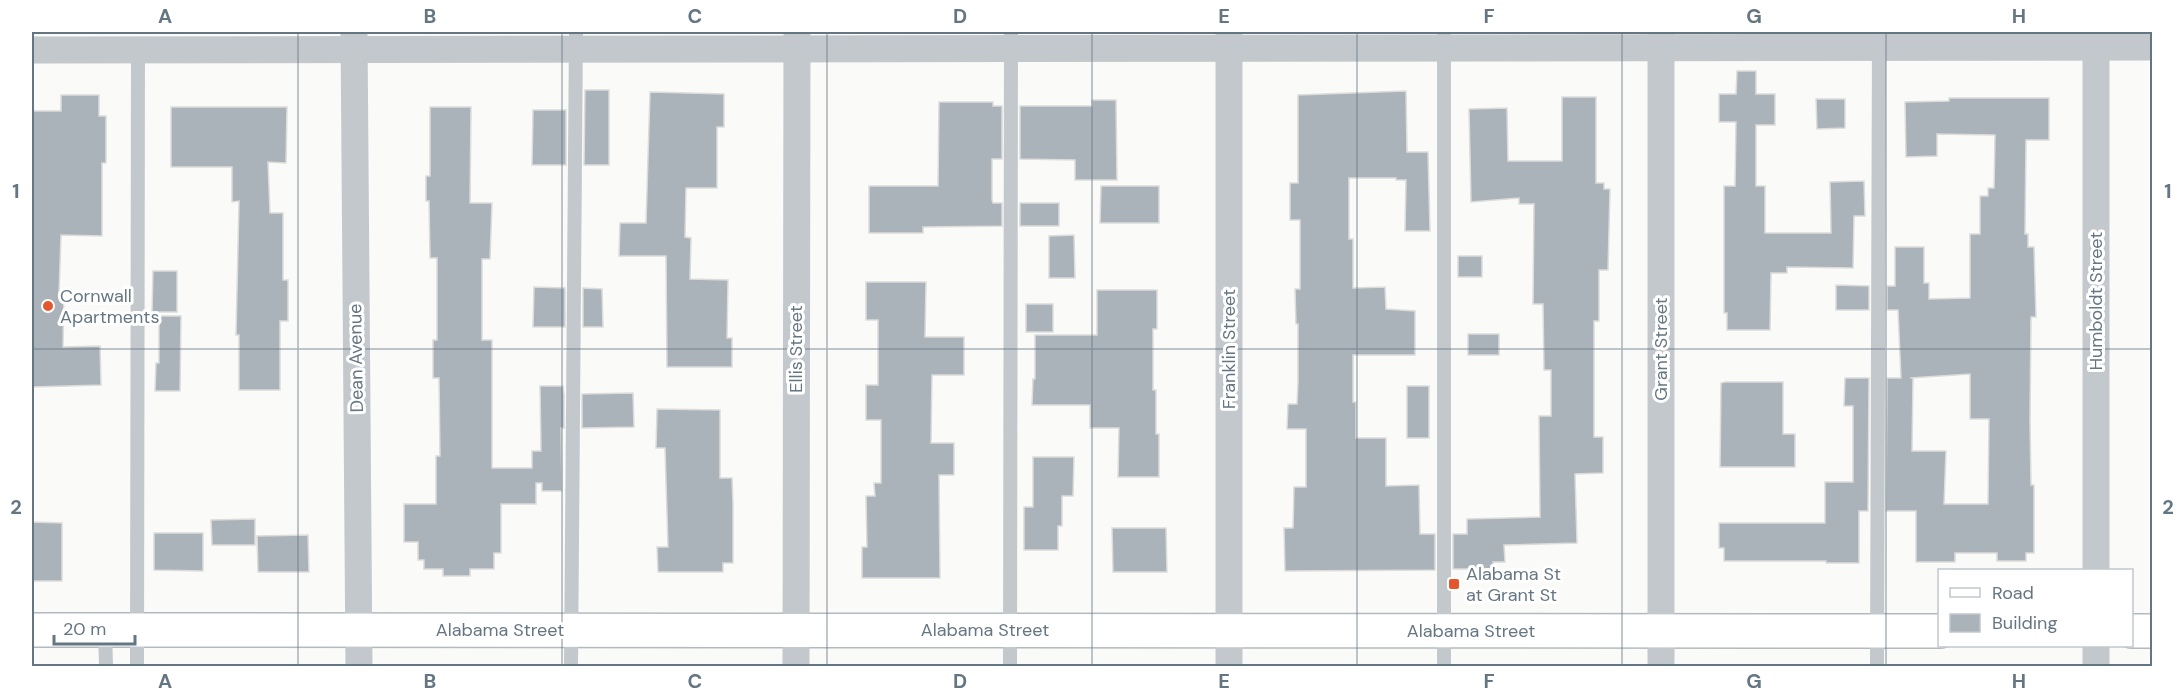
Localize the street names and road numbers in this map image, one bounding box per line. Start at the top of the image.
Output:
street label: Humboldt Street [2084,232,2108,370]
street label: Franklin Street [1217,289,1241,409]
street label: Grant Street [1649,297,1673,401]
street label: Dean Avenue [343,303,369,413]
street label: Ellis Street [784,305,808,393]
street label: Alabama Street [436,618,564,642]
street label: Alabama Street [921,618,1049,642]
street label: Alabama Street [1407,619,1535,643]

